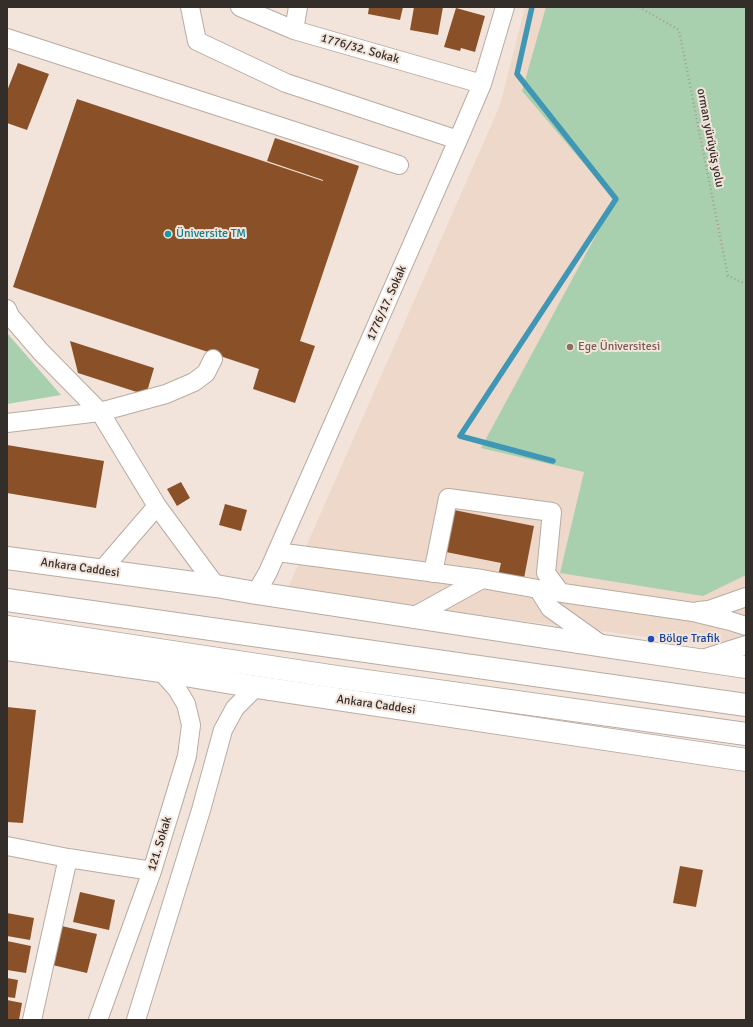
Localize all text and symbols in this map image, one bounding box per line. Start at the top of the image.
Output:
street label: 1776/32. Sokak [319,31,401,67]
street label: orman yürüyüş yolu [693,87,727,189]
place label: Üniversite TM [176,227,246,241]
marker: Üniversite TM [163,229,173,239]
street label: 1776/17. Sokak [364,263,410,343]
place label: Ege Üniversitesi [578,340,660,354]
marker: Ege Üniversitesi [565,342,575,352]
street label: Ankara Caddesi [40,555,120,581]
place label: Bölge Trafik [659,632,720,646]
marker: Bölge Trafik [646,634,656,644]
street label: Ankara Caddesi [336,692,416,718]
street label: 121. Sokak [145,815,175,873]

